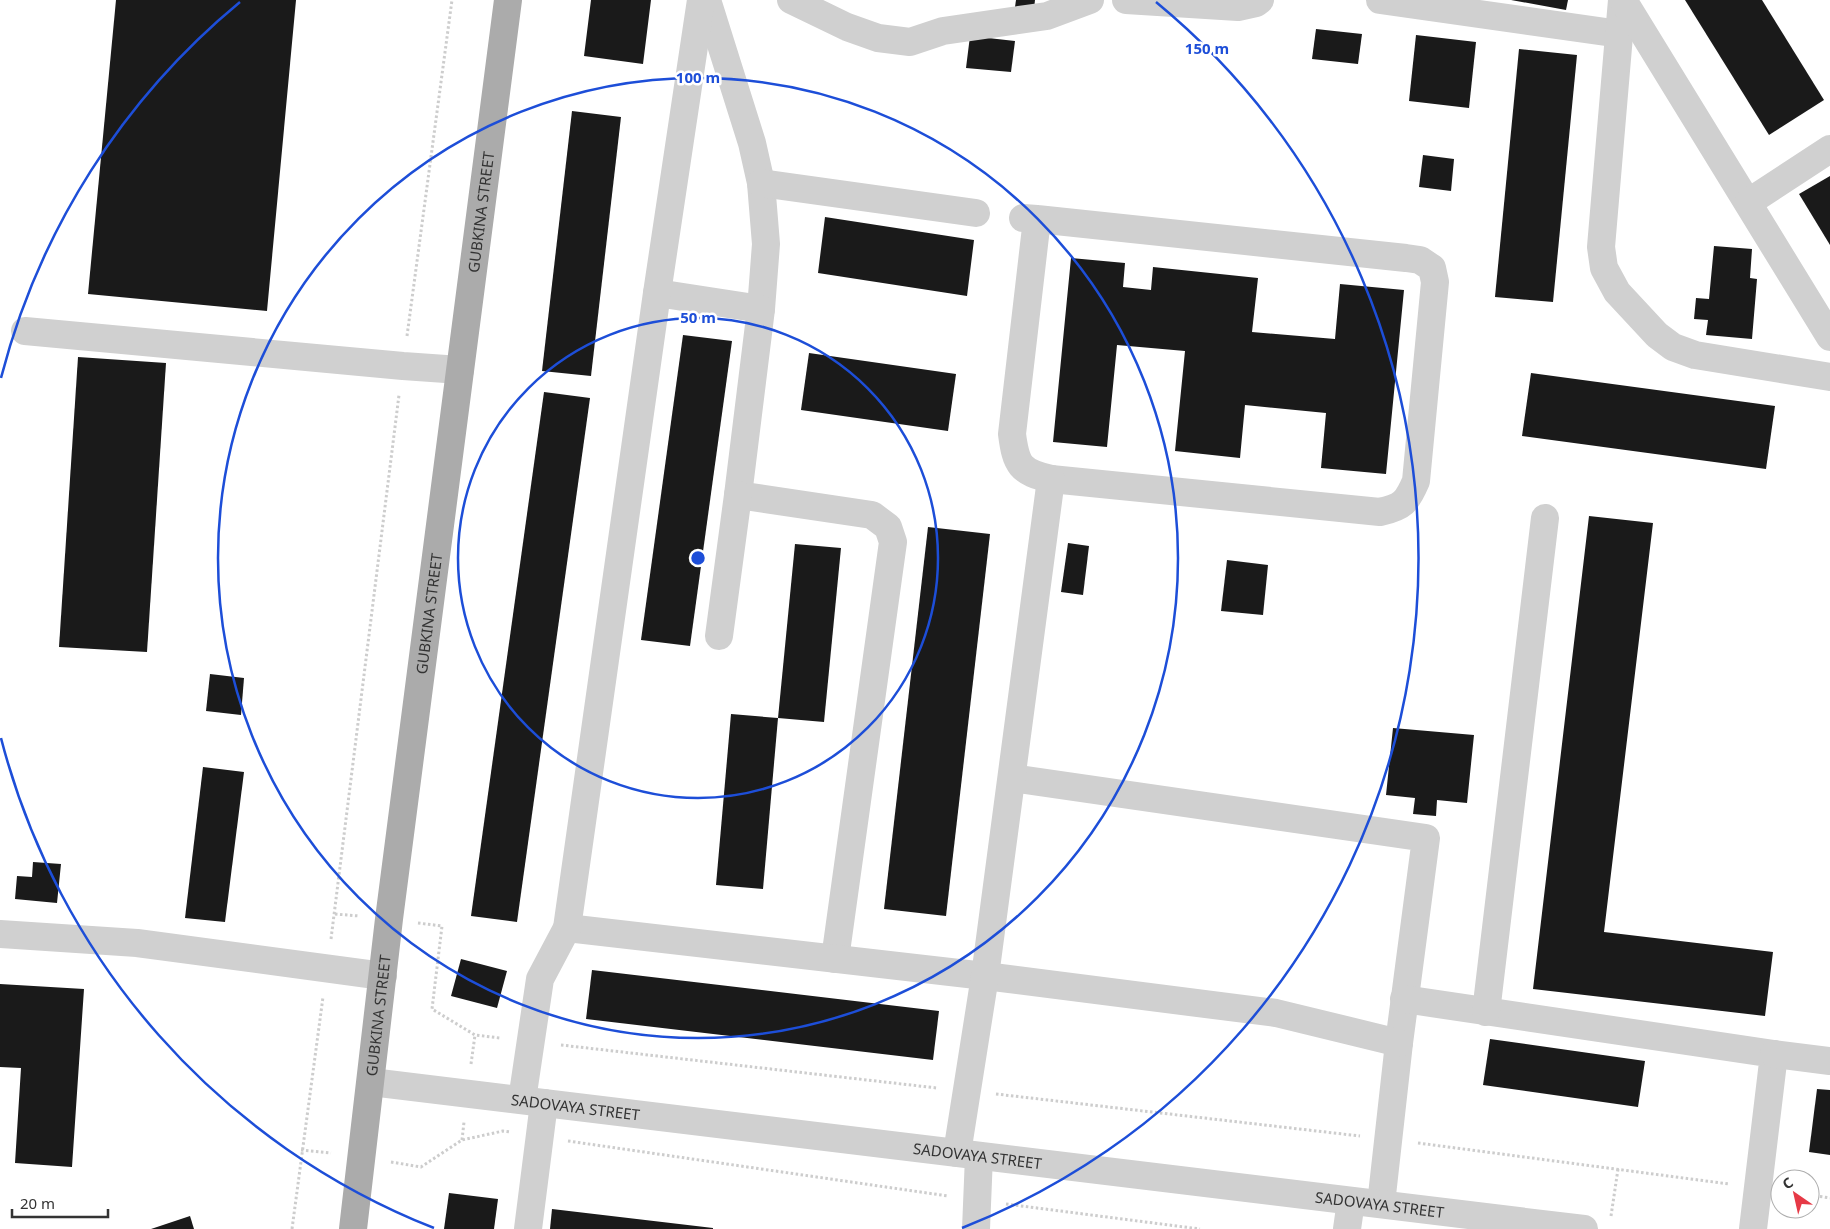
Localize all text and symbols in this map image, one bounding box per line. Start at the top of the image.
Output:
text: 150 m [1185,38,1229,58]
text: 100 m [676,67,720,87]
street label: GUBKINA STREET [463,150,498,274]
text: 50 m [680,307,716,327]
centre of rings [689,549,707,567]
street label: GUBKINA STREET [411,551,446,675]
street label: GUBKINA STREET [361,953,395,1077]
street label: SADOVAYA STREET [510,1089,642,1125]
street label: SADOVAYA STREET [912,1138,1044,1173]
north arrow [1770,1169,1820,1219]
text: С [1778,1172,1797,1193]
scale bar [12,1186,109,1218]
street label: SADOVAYA STREET [1314,1187,1446,1222]
text: 20 m [20,1193,55,1213]

